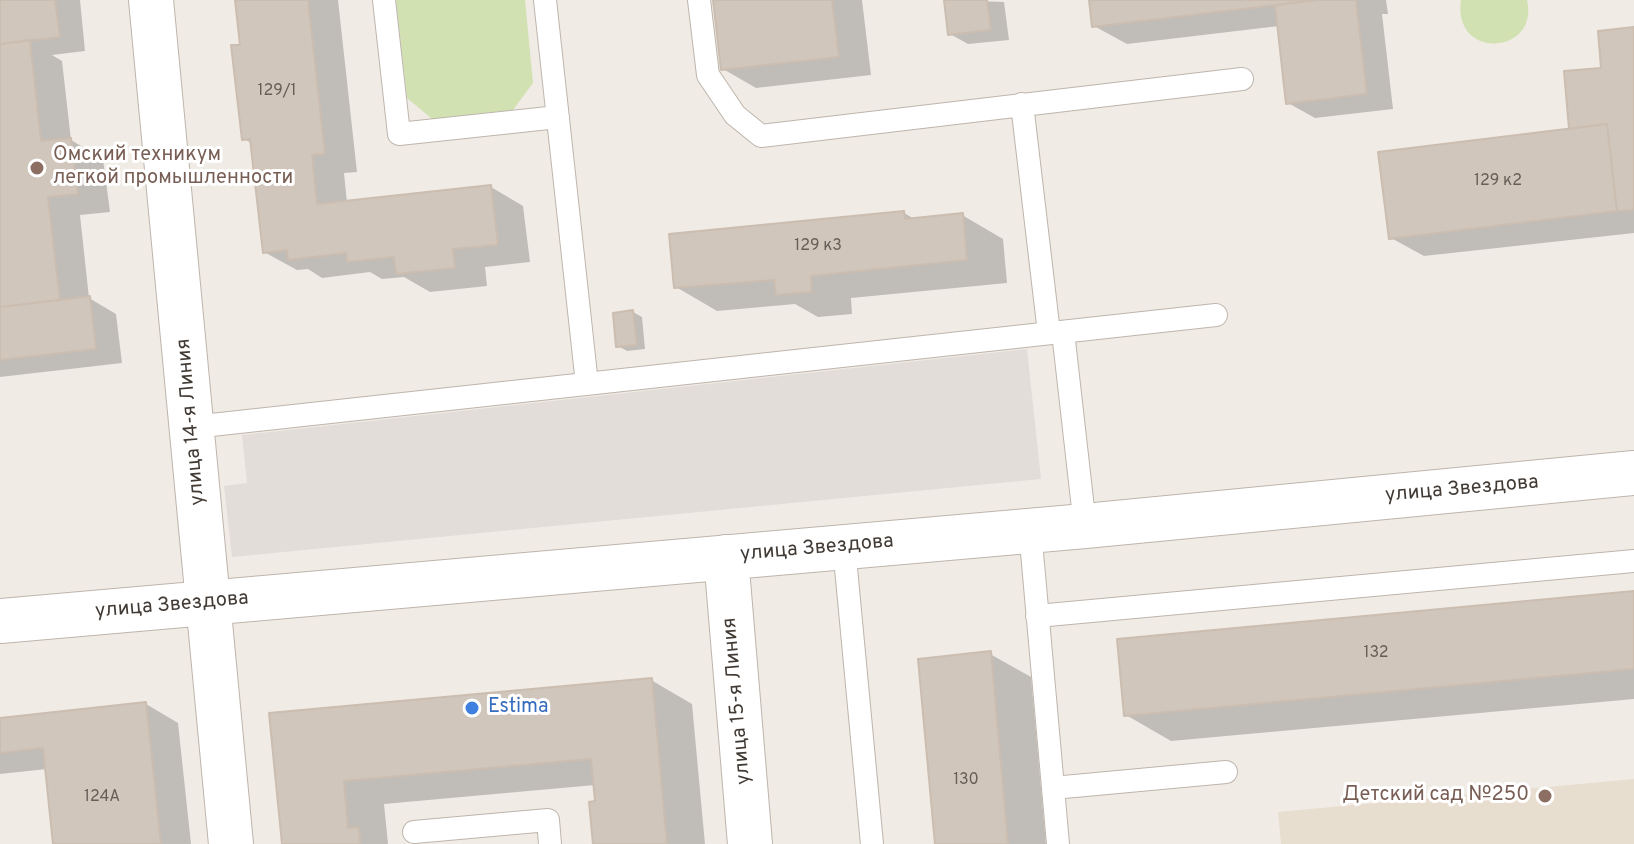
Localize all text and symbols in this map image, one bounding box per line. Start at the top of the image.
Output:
house number: 129/1 [257,82,297,102]
place label: Омский техникум легкой промышленности [53,144,293,191]
marker: Омский техникум легкой промышленности [28,159,46,177]
house number: 129 к2 [1474,172,1522,192]
house number: 129 к3 [794,237,842,257]
street label: улица 14-я Линия [173,338,211,506]
street label: улица Звездова [1384,471,1540,509]
street label: улица Звездова [739,530,895,568]
street label: улица Звездова [94,587,250,625]
street label: улица 15-я Линия [719,616,757,786]
house number: 132 [1363,644,1389,664]
place label: Estima [488,696,549,720]
marker: Estima [463,699,481,717]
house number: 130 [953,771,979,791]
place label: Детский сад №250 [1342,784,1529,808]
marker: Детский сад №250 [1536,787,1554,805]
house number: 124А [84,788,120,808]

